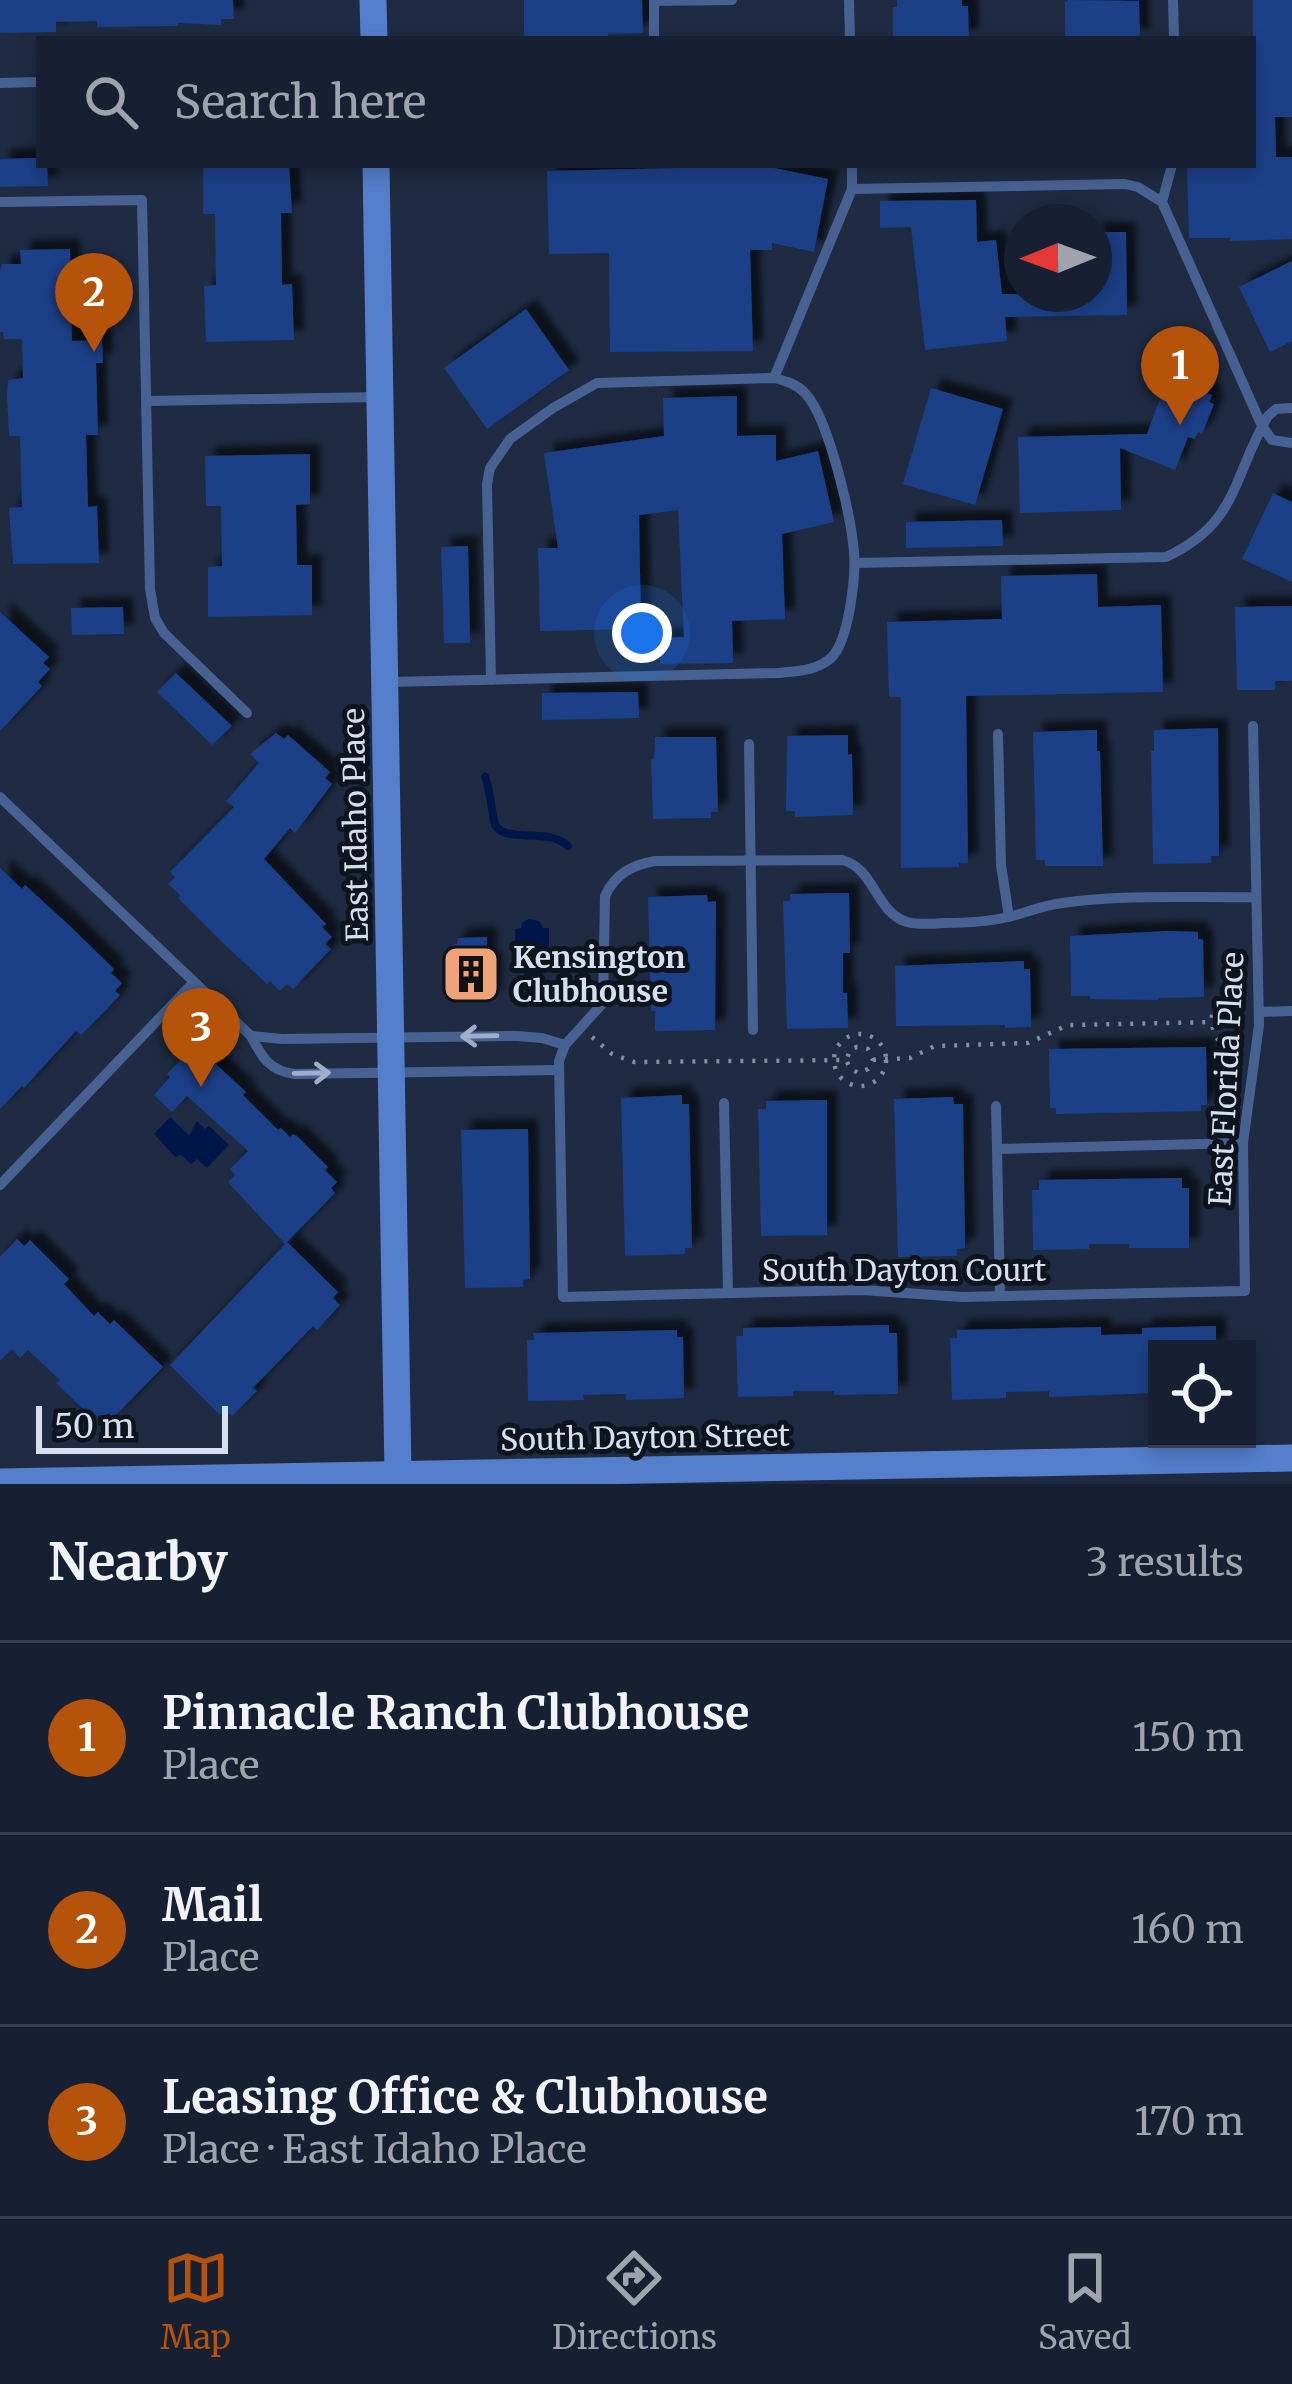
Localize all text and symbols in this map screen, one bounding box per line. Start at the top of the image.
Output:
search box [36,36,1256,168]
icon: search [78,69,144,135]
text: Search here [174,74,426,130]
north arrow [1004,204,1112,312]
pin: 2 [55,253,133,352]
pin: 1 [1141,326,1219,425]
your location [612,603,672,663]
street label: East Idaho Place [334,708,376,942]
place label: Kensington Clubhouse [513,938,685,1010]
building icon: Kensington Clubhouse [440,943,502,1005]
street label: East Florida Place [1200,951,1252,1207]
pin: 3 [162,988,240,1087]
one-way arrow [460,1025,499,1048]
one-way arrow [292,1062,331,1085]
street label: South Dayton Court [762,1251,1047,1289]
map controls [1148,1340,1256,1448]
button: locate [1148,1340,1256,1448]
scale bar [36,1400,228,1453]
text: 50 m [54,1406,135,1447]
street label: South Dayton Street [500,1415,791,1459]
text: Nearby [48,1530,228,1594]
text: 3 results [1086,1538,1244,1587]
text: Pinnacle Ranch Clubhouse [162,1685,749,1741]
text: 1 [78,1713,96,1762]
text: 150 m [1132,1713,1244,1762]
text: Place [162,1741,259,1790]
text: Mail [162,1877,263,1933]
text: 2 [76,1905,98,1954]
text: 160 m [1131,1905,1244,1954]
text: Place [162,1933,259,1982]
text: Leasing Office & Clubhouse [162,2069,768,2125]
text: 3 [76,2097,98,2146]
text: 170 m [1134,2097,1244,2146]
text: Place · East Idaho Place [162,2125,587,2174]
tab: Map [161,2245,231,2358]
tab: Directions [552,2245,717,2358]
tab: Saved [1038,2245,1131,2358]

